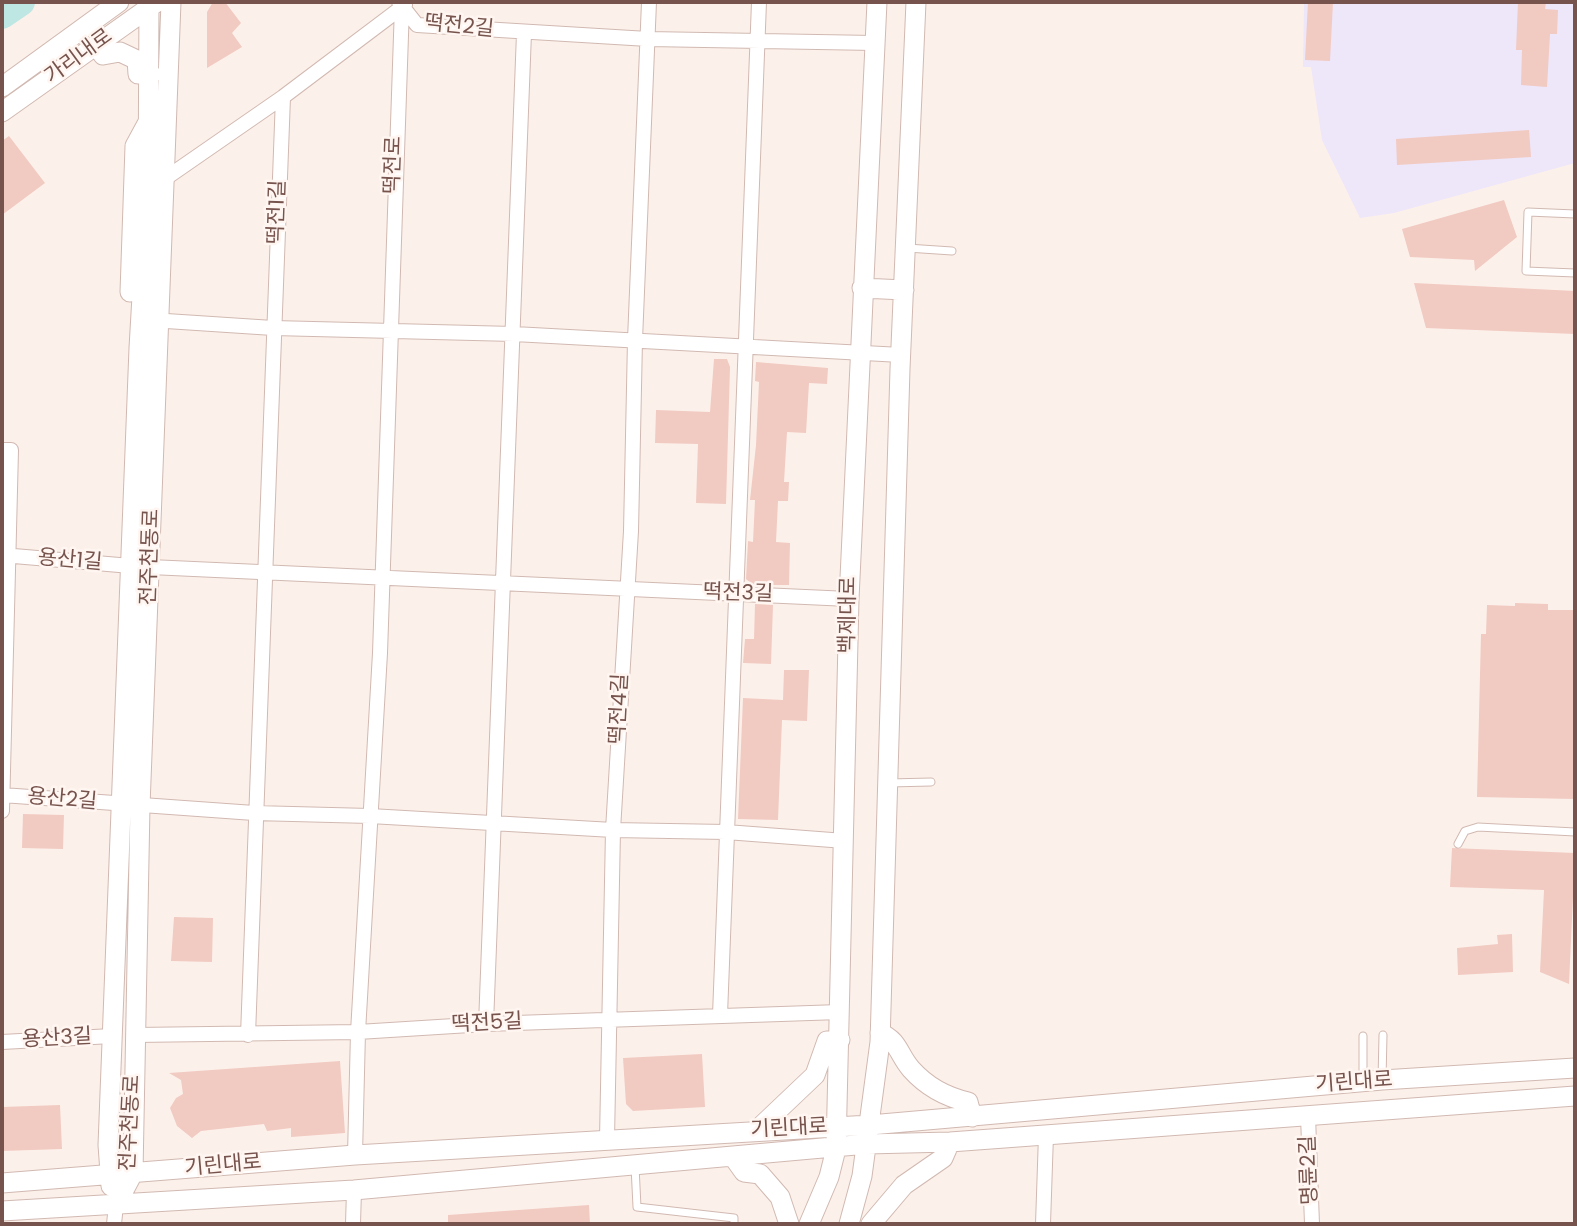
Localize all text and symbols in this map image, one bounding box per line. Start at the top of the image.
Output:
street label: 떡전2길 [423,11,495,43]
street label: 가리내로 [40,24,118,90]
street label: 떡전로 [380,136,408,194]
street label: 떡전1길 [264,179,292,245]
street label: 전주천동로 [137,508,165,606]
street label: 용산1길 [37,546,103,576]
street label: 백제대로 [836,576,862,654]
street label: 떡전3길 [702,580,774,608]
street label: 떡전4길 [606,673,634,745]
street label: 용산2길 [26,784,98,816]
street label: 떡전5길 [451,1010,523,1038]
street label: 용산3길 [21,1025,93,1053]
street label: 기린대로 [1315,1068,1393,1098]
street label: 전주천동로 [116,1074,146,1172]
street label: 기린대로 [750,1114,828,1144]
street label: 명륜2길 [1296,1135,1324,1205]
street label: 기린대로 [183,1150,263,1182]

